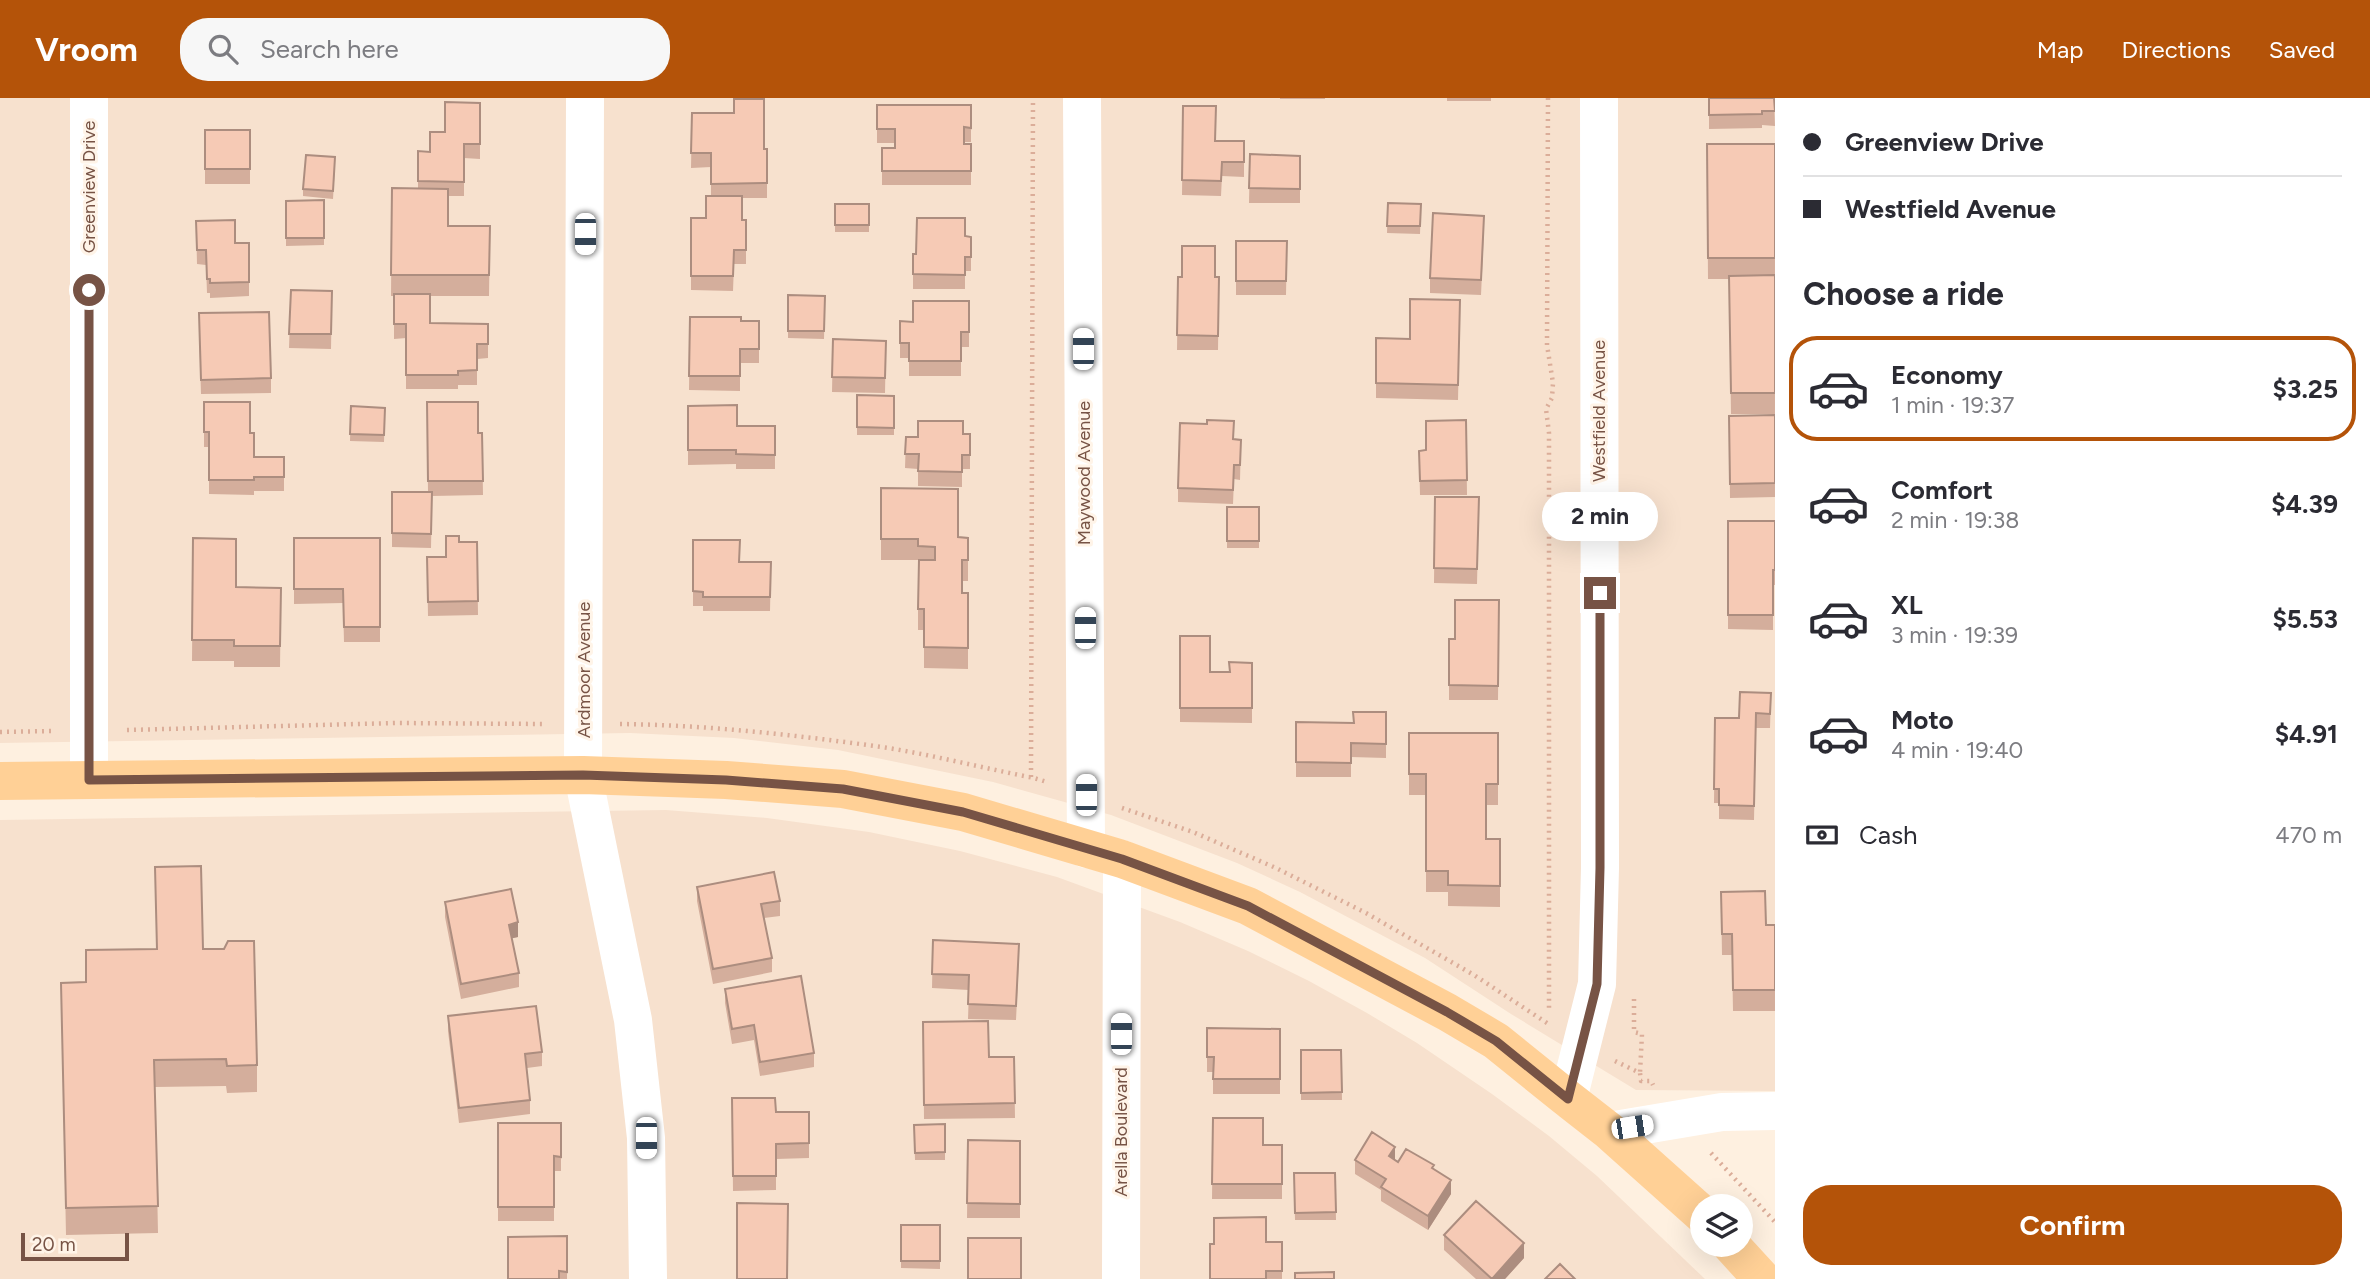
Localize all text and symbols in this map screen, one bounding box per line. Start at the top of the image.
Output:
search box [180,18,670,81]
text: Vroom [35,30,138,69]
icon: search [204,30,242,68]
text: Search here [260,33,399,65]
text: Map [2037,35,2083,64]
text: Directions [2121,35,2231,64]
text: Saved [2269,35,2335,64]
street label: Greenview Drive [78,121,100,253]
text: Greenview Drive [1845,126,2044,158]
text: Westfield Avenue [1845,193,2056,225]
car [575,213,596,255]
route start [73,274,105,306]
text: Choose a ride [1803,275,2004,313]
car [1073,328,1094,370]
street label: Westfield Avenue [1588,340,1610,482]
icon: car [1807,357,1870,420]
text: Economy [1891,359,2003,391]
text: $3.25 [2273,373,2338,405]
text: 1 min · 19:37 [1891,391,2014,419]
street label: Maywood Avenue [1073,401,1095,545]
icon: car [1807,472,1870,535]
text: Comfort [1891,474,1993,506]
text: $4.39 [2271,488,2338,520]
callout: 2 min [1542,491,1658,540]
text: 2 min [1571,502,1629,530]
text: 2 min · 19:38 [1891,506,2019,534]
route end [1584,577,1616,609]
icon: car [1807,587,1870,650]
text: XL [1891,589,1923,621]
street label: Ardmoor Avenue [573,602,595,738]
text: $5.53 [2272,603,2338,635]
car [1075,607,1096,649]
text: 3 min · 19:39 [1891,621,2018,649]
icon: car [1807,702,1870,765]
text: Moto [1891,704,1954,736]
text: $4.91 [2275,718,2338,750]
text: 4 min · 19:40 [1891,736,2023,764]
car [1076,774,1097,816]
icon: cash [1803,816,1841,854]
text: Cash [1859,819,1918,851]
text: 470 m [2275,821,2342,849]
car [1111,1013,1132,1055]
street label: Arella Boulevard [1110,1067,1132,1197]
car [1610,1113,1655,1141]
car [636,1117,657,1159]
button: Confirm [1803,1185,2342,1265]
map controls [1690,1194,1753,1257]
button: layers [1690,1194,1753,1257]
scale bar [21,1230,130,1262]
text: 20 m [32,1233,76,1256]

